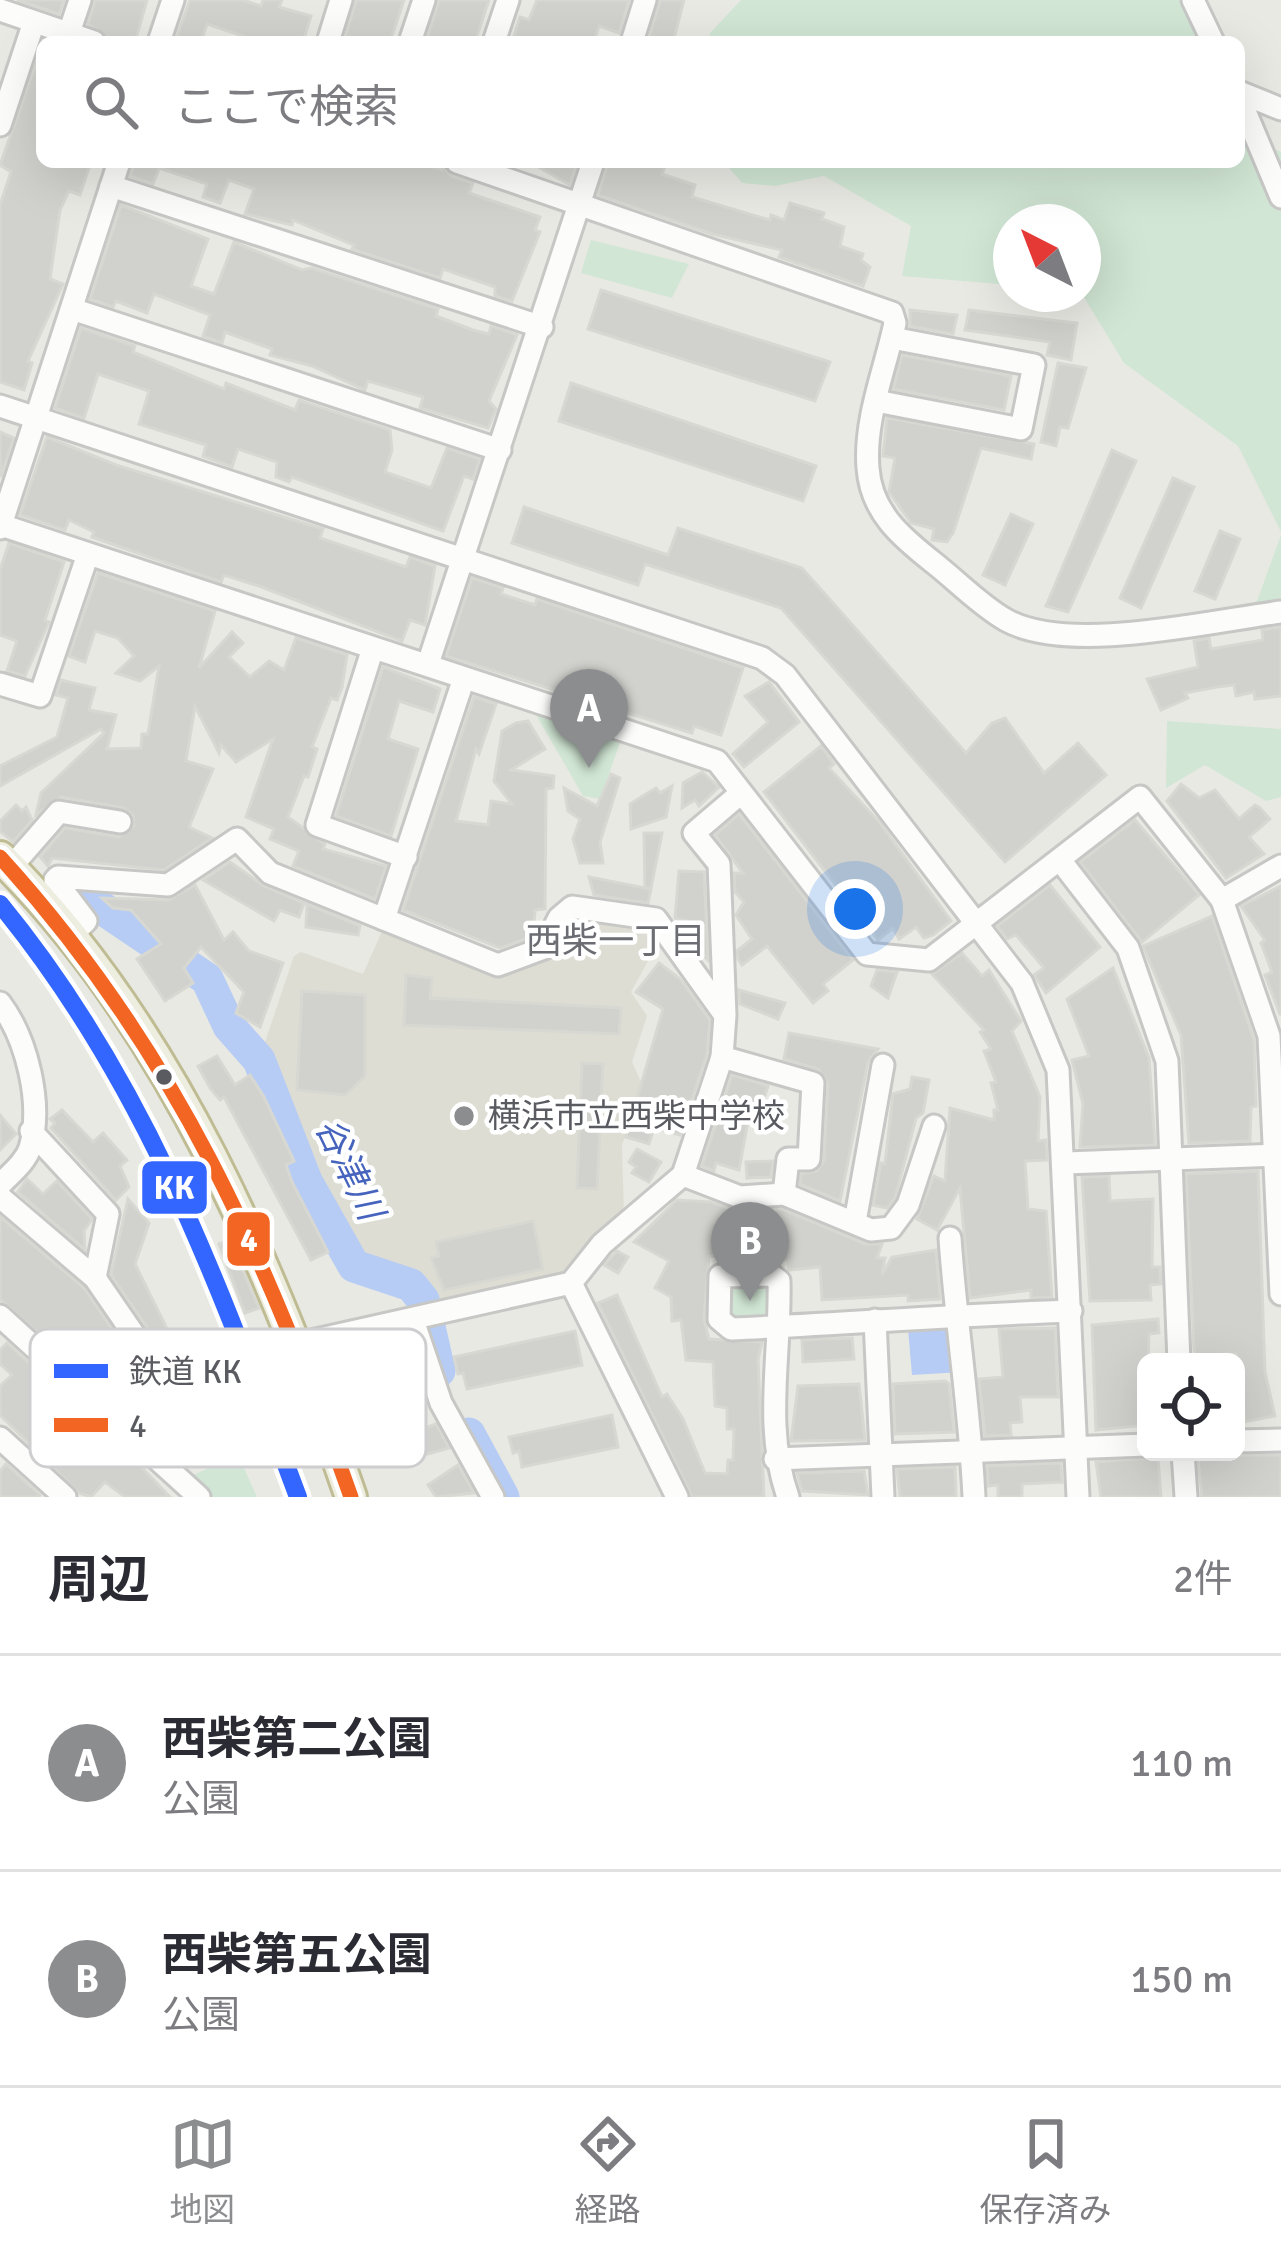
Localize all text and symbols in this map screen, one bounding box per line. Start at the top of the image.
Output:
search box [36,36,1245,168]
icon: search [78,69,144,135]
text: ここで検索 [174,80,399,135]
north arrow [993,204,1101,312]
pin: A [550,669,628,768]
your location [825,879,885,939]
district label: 西柴一丁目 [526,919,706,964]
unlabelled marker [153,1066,175,1088]
place label: 横浜市立西柴中学校 [488,1096,785,1137]
marker: 横浜市立西柴中学校 [451,1103,477,1129]
water label: 谷津川 [305,1111,395,1231]
line badge: KK [140,1159,209,1216]
text: KK [154,1168,195,1209]
pin: B [711,1202,789,1301]
line badge: 4 [225,1210,272,1268]
text: 4 [240,1220,258,1261]
legend [30,1329,426,1467]
text: 鉄道 KK [129,1352,242,1393]
map controls [1137,1353,1245,1461]
button: locate [1137,1353,1245,1461]
text: 4 [129,1406,147,1447]
text: 周辺 [48,1549,150,1612]
text: 2件 [1173,1555,1233,1603]
text: 西柴第二公園 [162,1712,432,1767]
text: A [75,1739,99,1787]
text: 110 m [1130,1739,1233,1787]
text: 公園 [162,1775,240,1823]
text: 西柴第五公園 [162,1928,432,1983]
text: B [75,1955,99,2003]
text: 150 m [1130,1955,1233,2003]
text: 公園 [162,1991,240,2039]
tab: 地図 [170,2111,236,2231]
tab: 経路 [575,2111,641,2231]
tab: 保存済み [980,2111,1112,2231]

